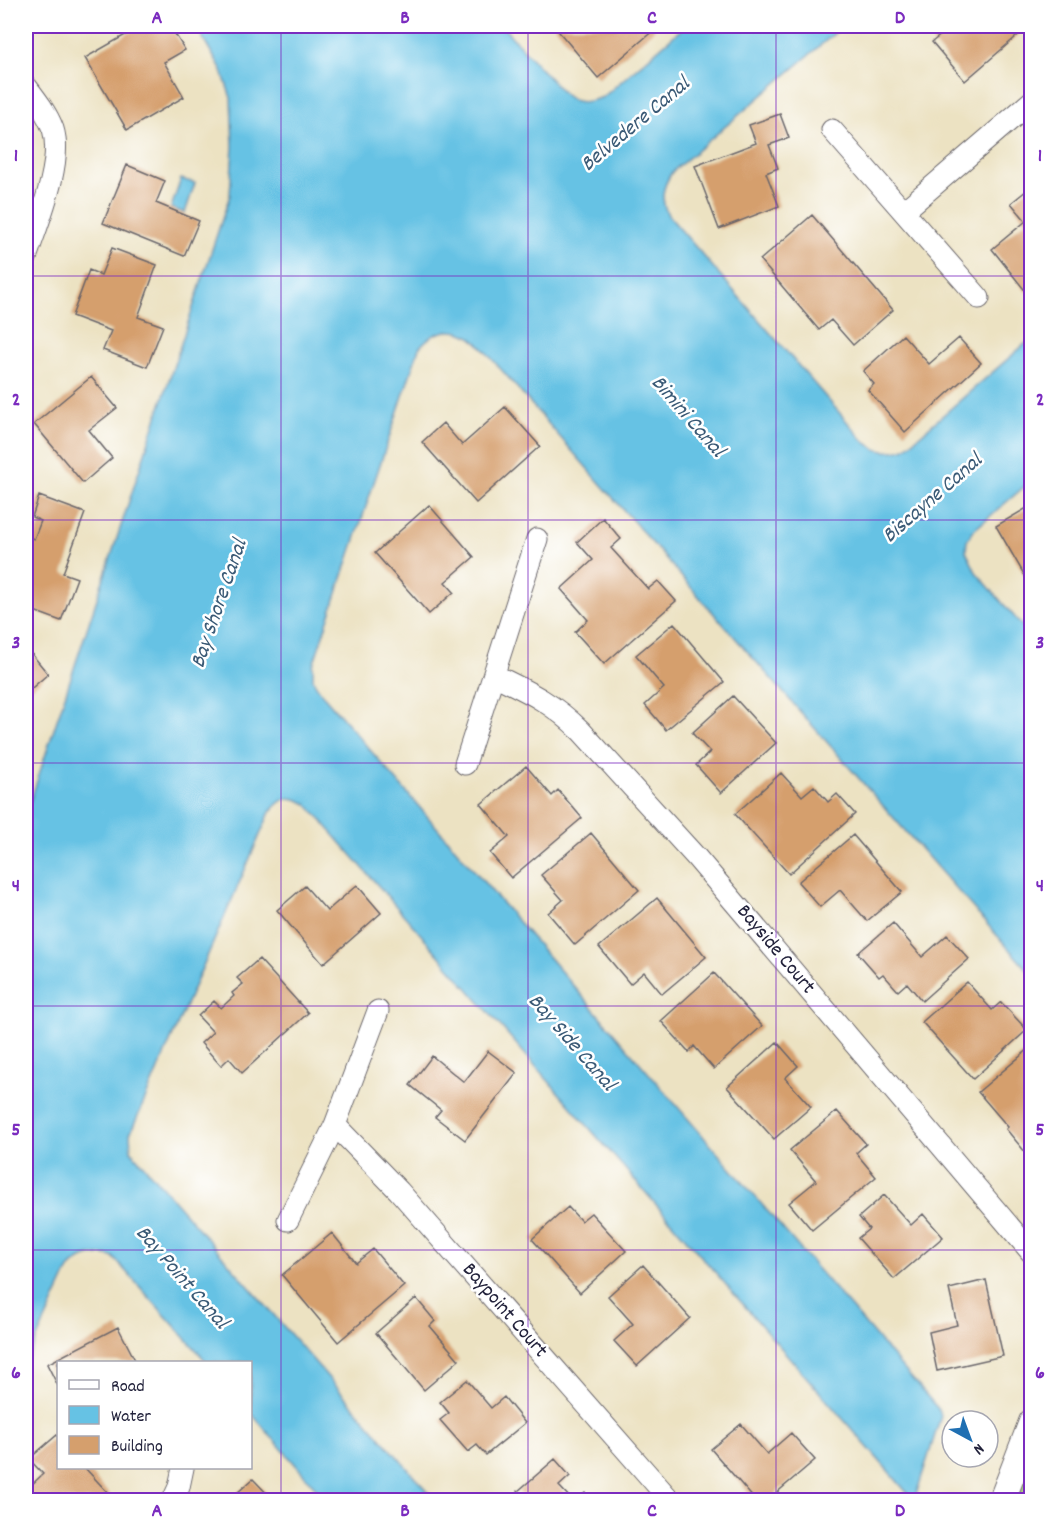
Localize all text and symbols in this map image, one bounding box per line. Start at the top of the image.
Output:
text: A [152,5,163,33]
text: B [400,5,410,33]
text: C [647,5,657,33]
text: D [895,5,906,33]
water label: Belvedere Canal [575,69,699,180]
text: 1 [14,143,18,171]
text: 1 [1038,143,1042,171]
water label: Bimini Canal [643,369,733,466]
text: 2 [12,387,20,415]
text: 2 [1036,387,1044,415]
water label: Biscayne Canal [876,446,991,551]
water label: Bay Shore Canal [184,534,257,672]
text: 3 [12,630,20,658]
text: 3 [1036,630,1044,658]
text: 4 [12,873,20,901]
text: 4 [1036,873,1044,901]
street label: Bayside Court [728,899,822,1002]
water label: Bay Side Canal [520,987,623,1100]
text: 5 [11,1117,21,1145]
text: 5 [1035,1117,1045,1145]
water label: Bay Point Canal [127,1219,236,1338]
street label: Baypoint Court [454,1257,554,1365]
text: 6 [11,1360,21,1388]
text: 6 [1035,1360,1045,1388]
legend [57,1361,252,1469]
text: Road [111,1375,145,1400]
text: Water [111,1405,151,1430]
north arrow [940,1409,1000,1469]
text: Building [111,1435,163,1460]
text: N [968,1437,989,1460]
text: A [152,1498,163,1526]
text: B [400,1498,410,1526]
text: C [647,1498,657,1526]
text: D [895,1498,906,1526]

